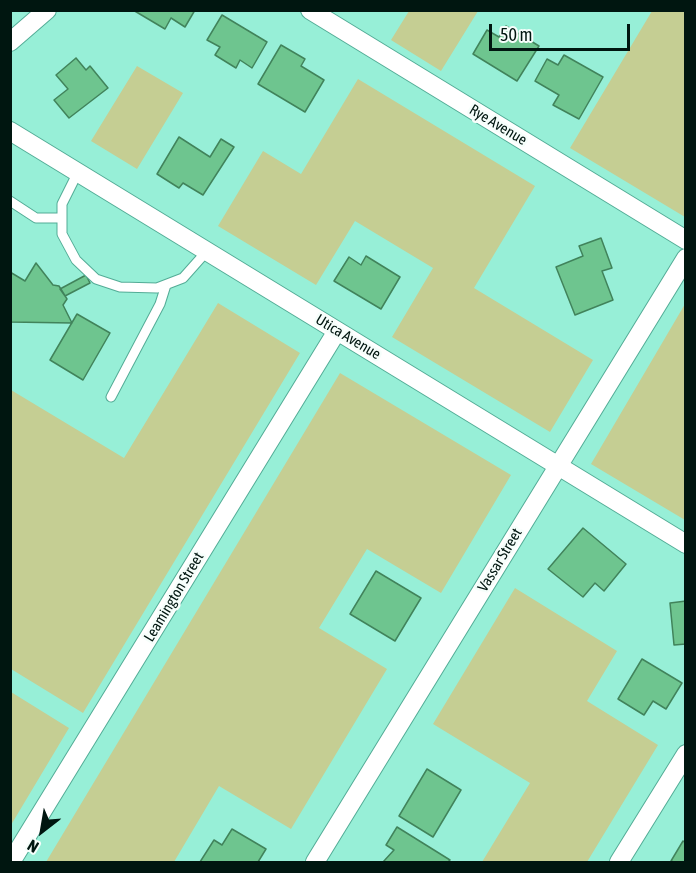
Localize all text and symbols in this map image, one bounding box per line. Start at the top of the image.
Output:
scale bar [492,12,633,50]
text: 50 m [500,24,532,45]
street label: Rye Avenue [466,101,530,149]
street label: Utica Avenue [312,311,384,363]
street label: Vassar Street [474,525,526,595]
street label: Leamington Street [140,549,208,645]
north arrow [12,801,72,861]
text: N [24,836,41,857]

